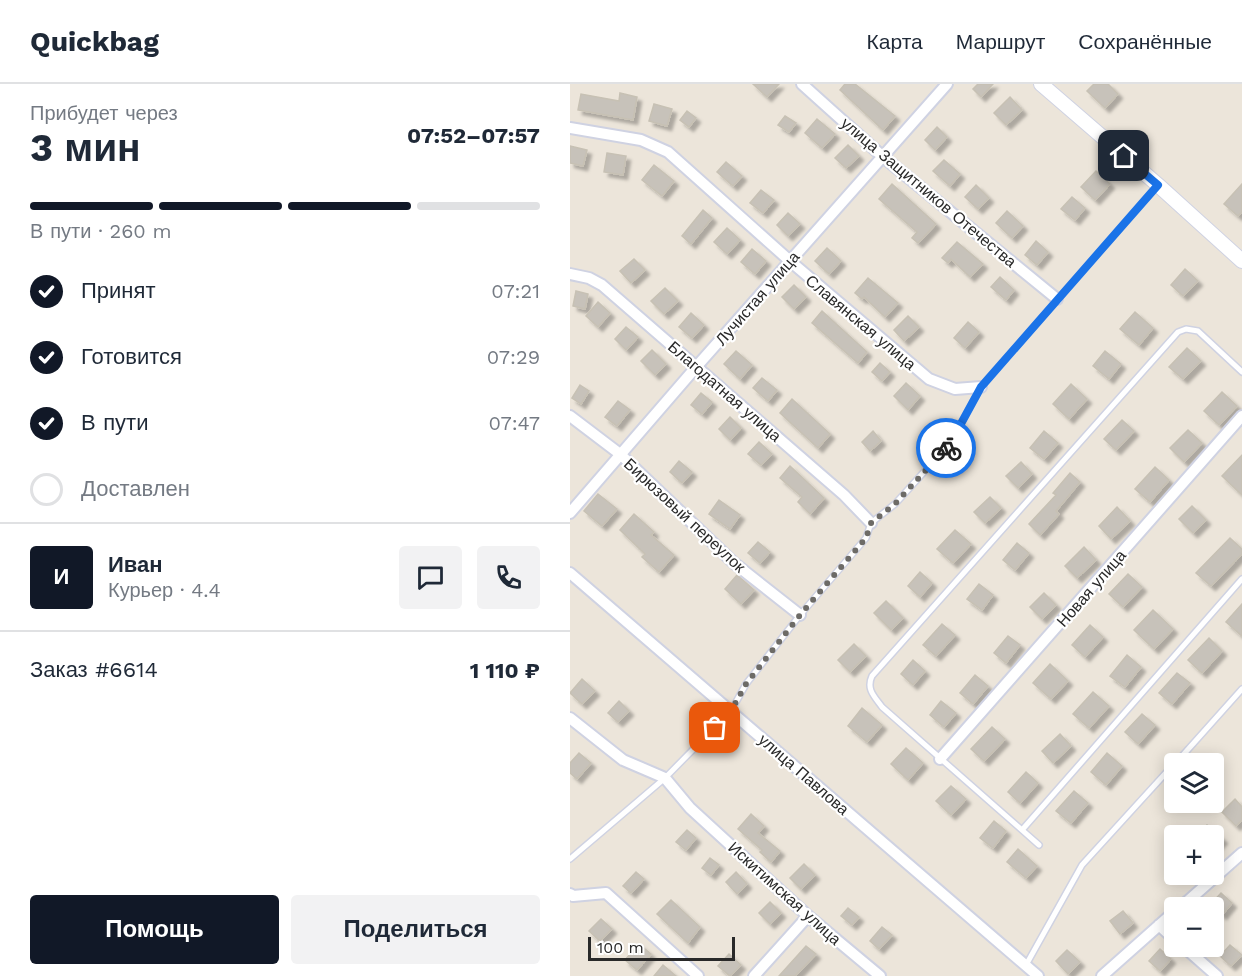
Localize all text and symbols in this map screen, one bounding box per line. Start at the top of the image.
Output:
text: Quickbag [30,25,159,58]
text: Карта [867,29,923,54]
text: Маршрут [956,29,1045,54]
text: Сохранённые [1078,29,1212,54]
text: Прибудет через [30,101,178,125]
street label: улица Защитников Отечества [837,113,1020,271]
text: 07:52–07:57 [407,123,540,148]
text: 3 мин [30,125,141,170]
pin [1098,130,1149,181]
icon: home [1107,139,1140,172]
text: В пути · 260 m [30,219,172,243]
street label: Лучистая улица [711,247,803,349]
street label: Славянская улица [802,271,920,374]
icon: check [30,275,63,308]
text: Принят [81,278,155,303]
text: 07:21 [491,279,540,303]
street label: Благодатная улица [664,337,785,446]
icon: check [30,341,63,374]
text: Готовится [81,344,182,369]
text: 07:29 [487,345,540,369]
icon: check [30,407,63,440]
text: В пути [81,410,148,435]
text: 07:47 [488,411,540,435]
courier [916,418,976,478]
icon: bike [930,432,963,465]
street label: Бирюзовый переулок [620,454,750,577]
text: Доставлен [81,476,190,501]
button: chat [399,546,462,609]
button: phone [477,546,540,609]
street label: Новая улица [1053,546,1130,631]
text: Иван [108,552,163,577]
text: И [54,564,69,589]
text: Курьер · 4.4 [108,578,221,602]
text: Заказ #6614 [30,657,158,682]
text: 1 110 ₽ [470,658,540,683]
pin [689,702,740,753]
icon: bag [698,711,731,744]
street label: улица Павлова [755,730,853,819]
map controls [1164,753,1224,957]
button: layers [1164,753,1224,813]
button: + [1164,825,1224,885]
street label: Искитимская улица [724,838,845,949]
button: Помощь [30,895,279,964]
button: Поделиться [291,895,540,964]
button: − [1164,897,1224,957]
scale bar [588,934,735,962]
text: 100 m [597,938,644,957]

